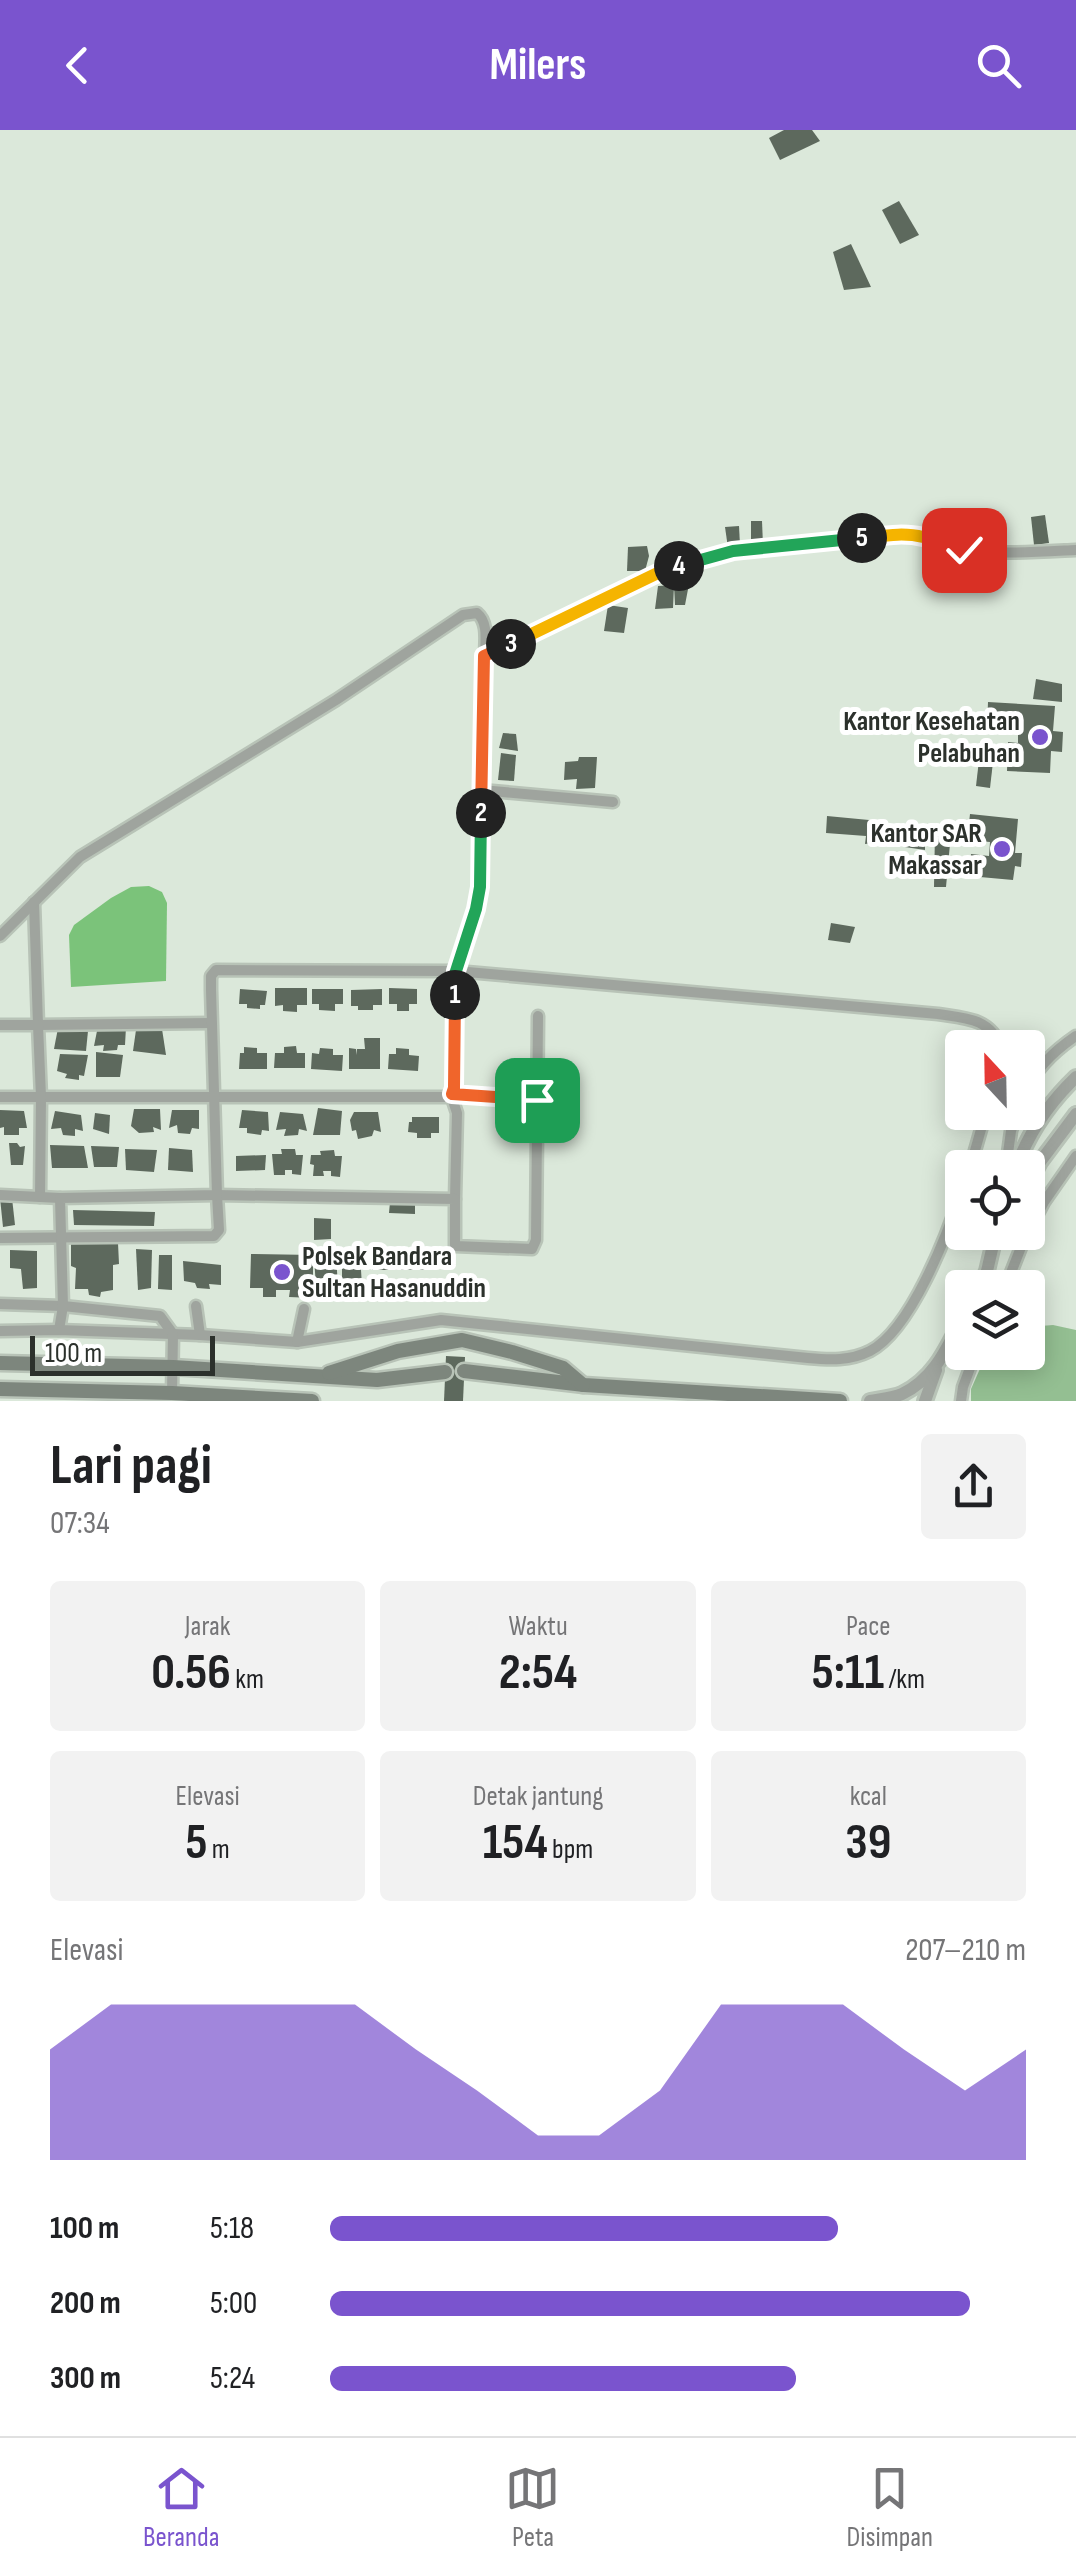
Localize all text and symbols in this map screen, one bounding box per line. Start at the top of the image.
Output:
icon: back [50,38,105,93]
text: Milers [490,38,586,93]
icon: search [971,38,1026,93]
pin [922,508,1007,593]
pin: 5 [837,513,887,563]
text: 5 [856,521,868,554]
icon: check [937,523,992,578]
pin: 4 [654,541,704,591]
text: 4 [672,549,686,582]
pin: 3 [486,619,536,669]
text: 3 [505,627,517,660]
place label: Kantor Kesehatan Pelabuhan [843,705,1020,770]
marker: Kantor Kesehatan Pelabuhan [1029,726,1051,748]
pin: 2 [456,788,506,838]
text: 2 [475,796,487,829]
place label: Kantor SAR Makassar [870,817,982,882]
marker: Kantor SAR Makassar [991,838,1013,860]
pin: 1 [430,970,480,1020]
text: 1 [450,978,460,1011]
north arrow [945,1030,1045,1130]
map controls [945,1030,1045,1370]
pin [495,1058,580,1143]
icon: arrive [510,1073,565,1128]
button: locate [945,1150,1045,1250]
place label: Polsek Bandara Sultan Hasanuddin [302,1240,486,1305]
marker: Polsek Bandara Sultan Hasanuddin [271,1261,293,1283]
button: layers [945,1270,1045,1370]
scale bar [30,1331,215,1376]
text: 100 m [45,1337,102,1370]
text: Lari pagi [50,1433,212,1500]
button: share [921,1434,1026,1539]
text: 07:34 [50,1504,110,1543]
text: Jarak [185,1610,230,1643]
text: Waktu [508,1610,568,1643]
text: Pace [846,1610,891,1643]
text: 0.56 [151,1643,231,1703]
text: 2:54 [499,1643,577,1703]
text: 5:11 [812,1643,884,1703]
text: km [231,1663,264,1696]
text: /km [884,1663,925,1696]
text: Elevasi [176,1780,240,1813]
text: Detak jantung [473,1780,603,1813]
text: kcal [850,1780,887,1813]
text: 5 [185,1813,207,1873]
text: 154 [483,1813,548,1873]
text: 39 [845,1813,891,1873]
text: m [207,1833,230,1866]
text: bpm [548,1833,593,1866]
text: Elevasi [50,1931,123,1970]
text: 207–210 m [905,1931,1026,1970]
text: 100 m [50,2209,119,2248]
text: 5:18 [210,2209,254,2248]
text: 200 m [50,2284,121,2323]
text: 5:00 [210,2284,257,2323]
text: 300 m [50,2359,121,2398]
text: 5:24 [210,2359,255,2398]
tab: Beranda [143,2461,220,2554]
tab: Peta [505,2461,560,2554]
tab: Disimpan [846,2461,933,2554]

